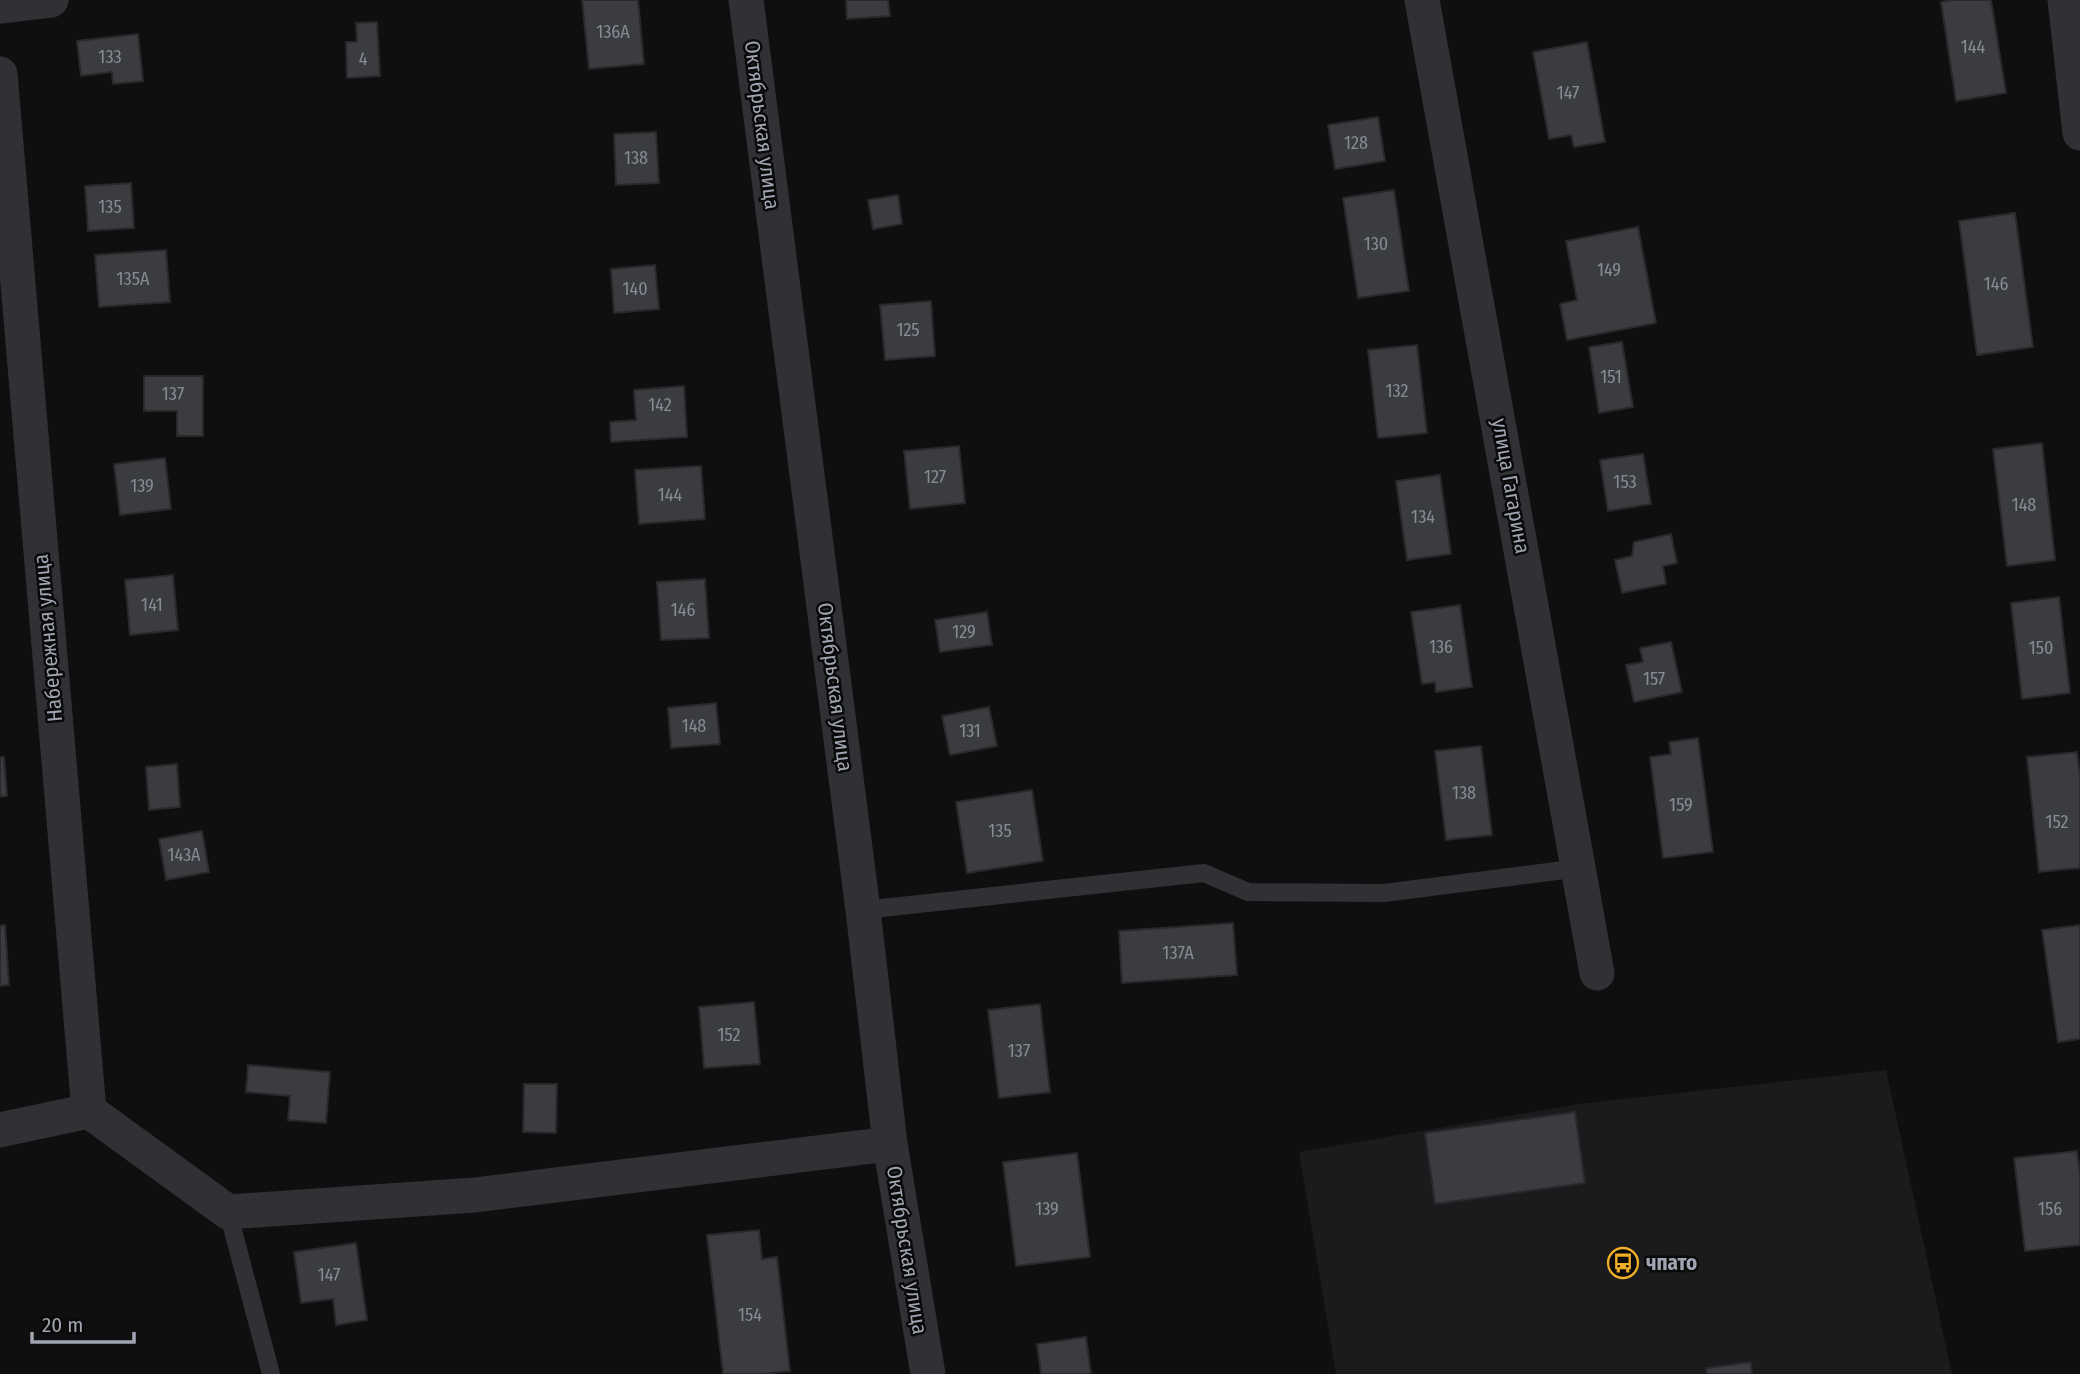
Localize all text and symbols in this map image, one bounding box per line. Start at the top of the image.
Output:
house number: 136А [596,21,630,43]
house number: 144 [1961,36,1986,58]
street label: Октябрьская улица [739,39,785,211]
house number: 133 [98,46,122,68]
house number: 4 [359,48,368,70]
house number: 147 [1557,82,1579,104]
house number: 128 [1344,132,1368,154]
house number: 138 [624,147,648,169]
house number: 135 [98,196,122,218]
house number: 130 [1364,233,1388,255]
house number: 149 [1597,259,1621,281]
house number: 135А [117,268,150,290]
house number: 146 [1984,273,2008,295]
house number: 140 [622,278,648,300]
house number: 125 [896,319,920,341]
house number: 151 [1600,366,1622,388]
house number: 132 [1386,380,1409,402]
house number: 137 [162,383,184,405]
house number: 142 [648,394,672,416]
street label: улица Гагарина [1486,416,1536,556]
house number: 127 [924,466,946,488]
house number: 153 [1613,471,1637,493]
house number: 139 [130,475,154,497]
house number: 144 [658,484,683,506]
house number: 148 [2012,494,2036,516]
house number: 134 [1411,506,1435,528]
street label: Набережная улица [28,553,68,723]
house number: 141 [141,594,163,616]
house number: 146 [671,599,695,621]
street label: Октябрьская улица [812,601,858,773]
house number: 129 [952,621,976,643]
house number: 136 [1429,636,1453,658]
house number: 150 [2029,637,2053,659]
house number: 157 [1643,668,1665,690]
house number: 148 [682,715,706,737]
house number: 131 [959,720,981,742]
house number: 138 [1452,782,1476,804]
house number: 159 [1669,794,1693,816]
house number: 152 [2045,811,2069,833]
house number: 135 [988,820,1012,842]
house number: 143А [167,844,201,866]
house number: 137А [1162,942,1194,964]
house number: 152 [717,1024,741,1046]
house number: 137 [1008,1040,1030,1062]
street label: Октябрьская улица [881,1164,933,1336]
house number: 139 [1035,1198,1059,1220]
house number: 156 [2038,1198,2062,1220]
bus stop icon: чпато [1606,1246,1640,1280]
place label: чпато [1646,1250,1697,1276]
house number: 147 [318,1264,340,1286]
scale bar [32,1300,133,1344]
house number: 154 [738,1304,762,1326]
text: 20 m [42,1312,83,1338]

